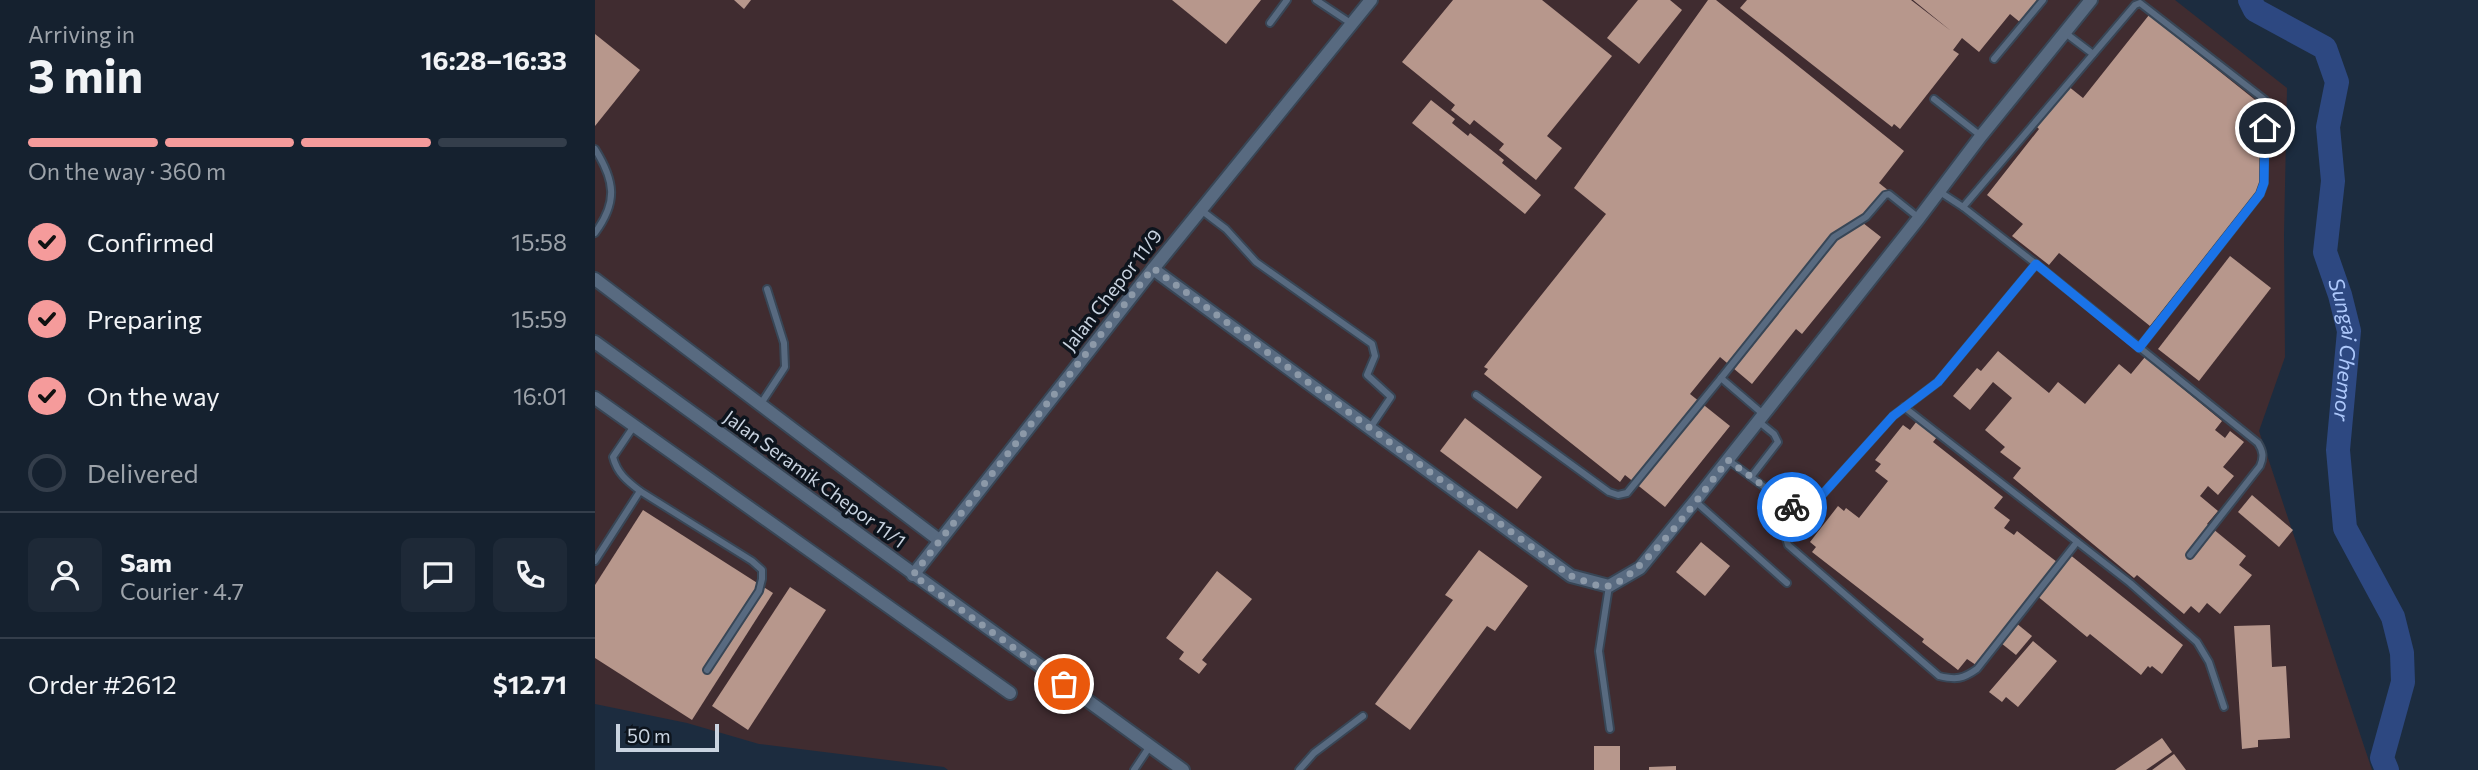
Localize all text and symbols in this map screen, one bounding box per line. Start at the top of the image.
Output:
text: Arriving in [28,20,135,48]
text: 16:28–16:33 [421,44,567,75]
text: 3 min [28,46,143,102]
pin [2235,98,2295,158]
icon: home [2246,109,2284,147]
text: On the way · 360 m [28,157,226,185]
icon: check [28,223,66,261]
street label: Jalan Chepor 11/9 [1057,224,1166,355]
text: Confirmed [87,226,214,257]
text: 15:58 [511,228,567,256]
water label: Sungai Chemor [2324,274,2364,423]
icon: check [28,300,66,338]
text: Preparing [87,303,202,334]
text: 15:59 [511,305,567,333]
icon: check [28,377,66,415]
text: On the way [87,380,220,411]
text: 16:01 [513,382,567,410]
street label: Jalan Seramik Chepor 11/1 [720,405,911,552]
text: Delivered [87,457,198,488]
courier [1757,472,1827,542]
icon: bike [1773,488,1811,526]
button: person [28,538,102,612]
button: chat [401,538,475,612]
button: phone [493,538,567,612]
text: Sam [120,546,172,577]
text: Courier · 4.7 [120,577,244,605]
pin [1034,654,1094,714]
icon: bag [1045,665,1083,703]
text: Order #2612 [28,668,177,699]
text: $12.71 [493,668,567,699]
scale bar [616,721,719,753]
text: 50 m [627,724,671,747]

